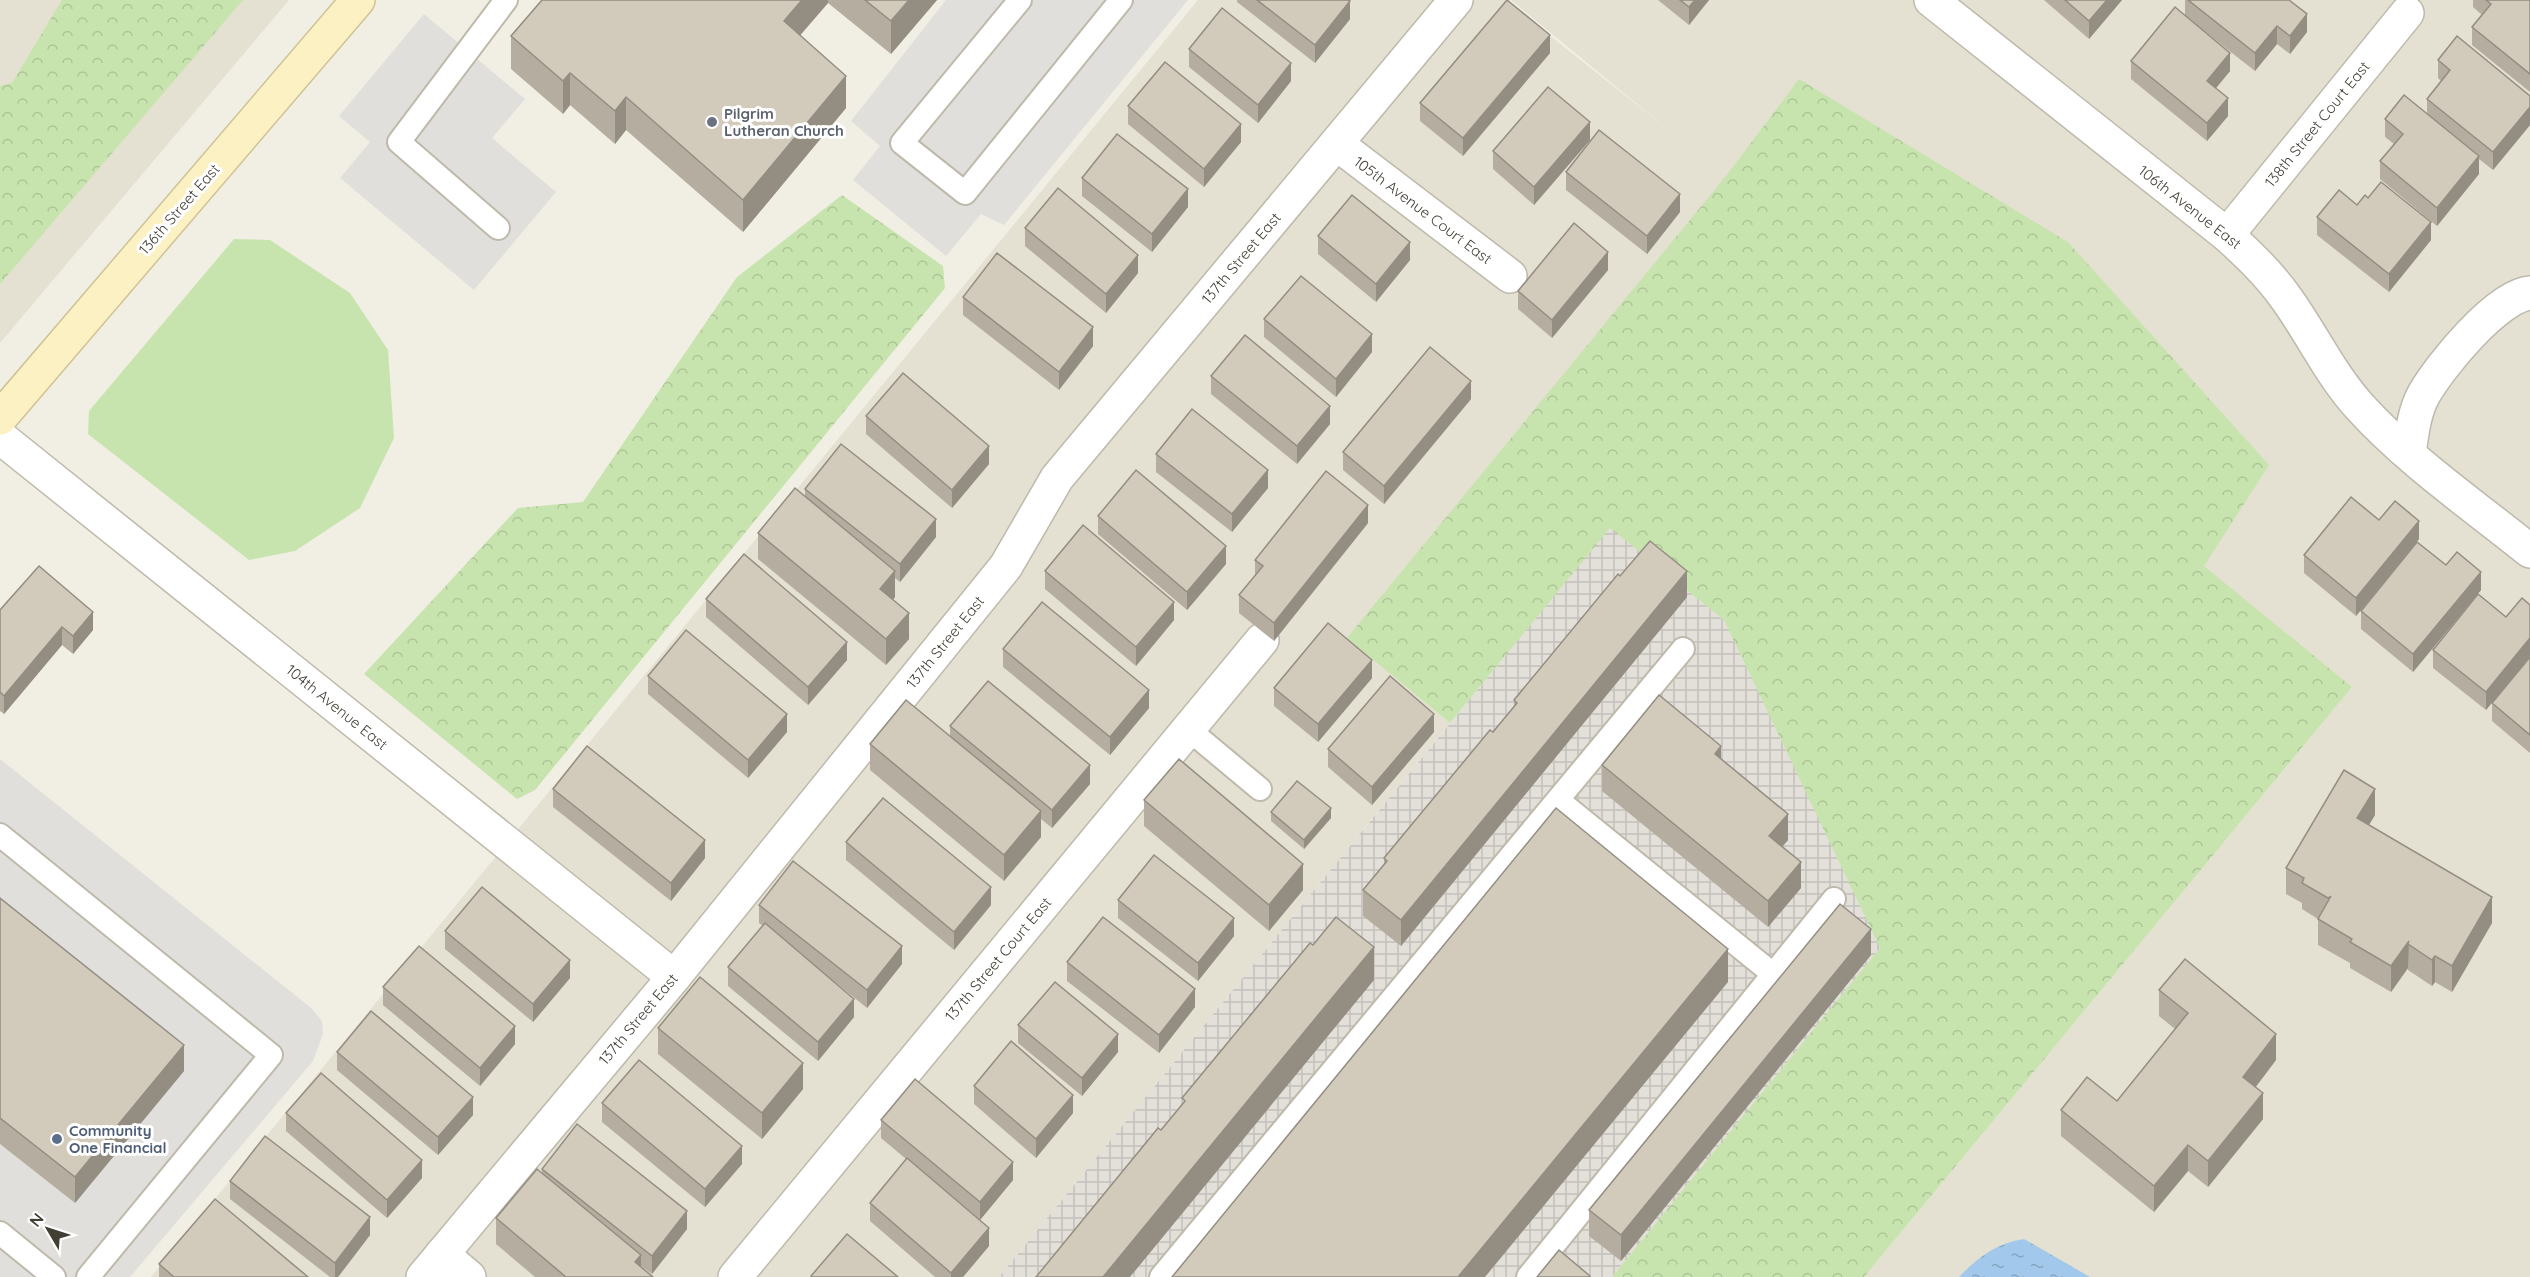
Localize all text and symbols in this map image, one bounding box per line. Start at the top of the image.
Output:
street label: 138th Street Court East [2260,57,2374,191]
place label: Pilgrim Lutheran Church [724,104,844,140]
marker: Pilgrim Lutheran Church [705,115,719,129]
street label: 105th Avenue Court East [1350,152,1496,268]
street label: 136th Street East [134,160,224,258]
street label: 106th Avenue East [2135,161,2245,253]
street label: 137th Street East [1197,208,1285,308]
street label: 137th Street East [902,592,988,692]
street label: 104th Avenue East [282,660,392,754]
street label: 137th Street Court East [941,893,1055,1025]
street label: 137th Street East [594,969,682,1069]
place label: Community One Financial [69,1121,166,1157]
marker: Community One Financial [50,1132,64,1146]
north arrow [18,1199,78,1259]
text: N [25,1209,48,1230]

